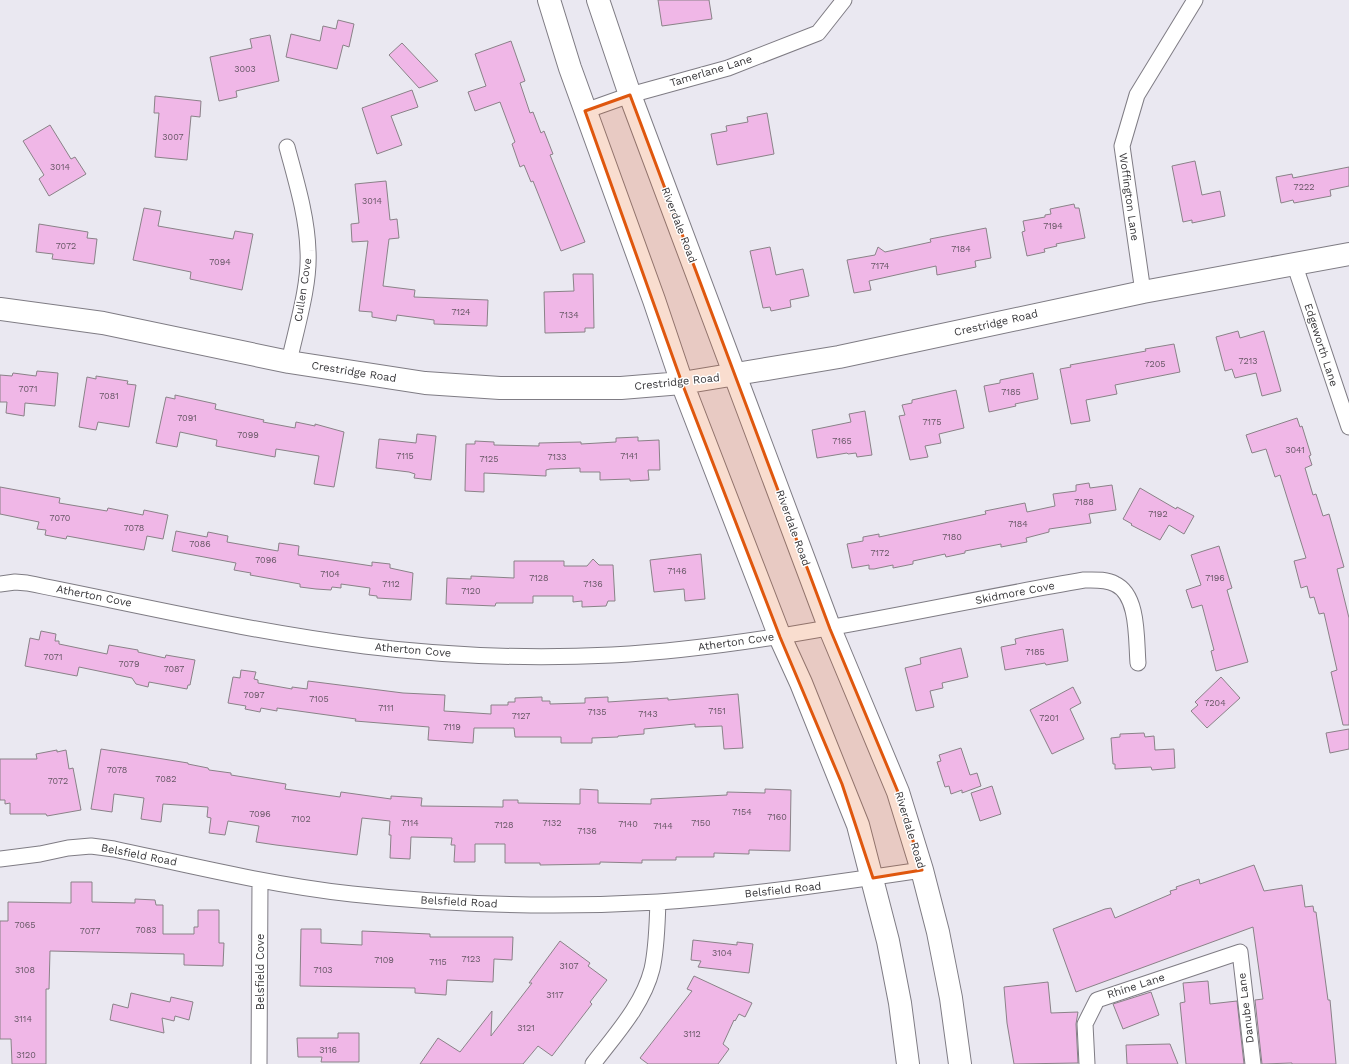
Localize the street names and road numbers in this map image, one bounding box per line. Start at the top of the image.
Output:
street label: Tamerlane Lane [668,52,754,90]
street label: Woffington Lane [1116,152,1142,242]
street label: Riverdale Road [659,185,699,265]
street label: Cullen Cove [292,257,314,323]
street label: Edgeworth Lane [1301,302,1341,388]
street label: Crestridge Road [953,307,1039,339]
street label: Crestridge Road [311,359,397,385]
street label: Crestridge Road [634,371,720,393]
street label: Riverdale Road [773,488,813,568]
street label: Skidmore Cove [974,579,1056,607]
street label: Atherton Cove [55,582,133,610]
street label: Atherton Cove [697,630,775,654]
street label: Atherton Cove [374,640,452,660]
street label: Riverdale Road [892,790,928,870]
street label: Belsfield Road [100,841,178,869]
street label: Belsfield Road [744,880,822,900]
street label: Belsfield Road [420,893,498,911]
street label: Belsfield Cove [254,934,267,1010]
street label: Rhine Lane [1106,971,1166,1001]
street label: Danube Lane [1235,972,1257,1044]

